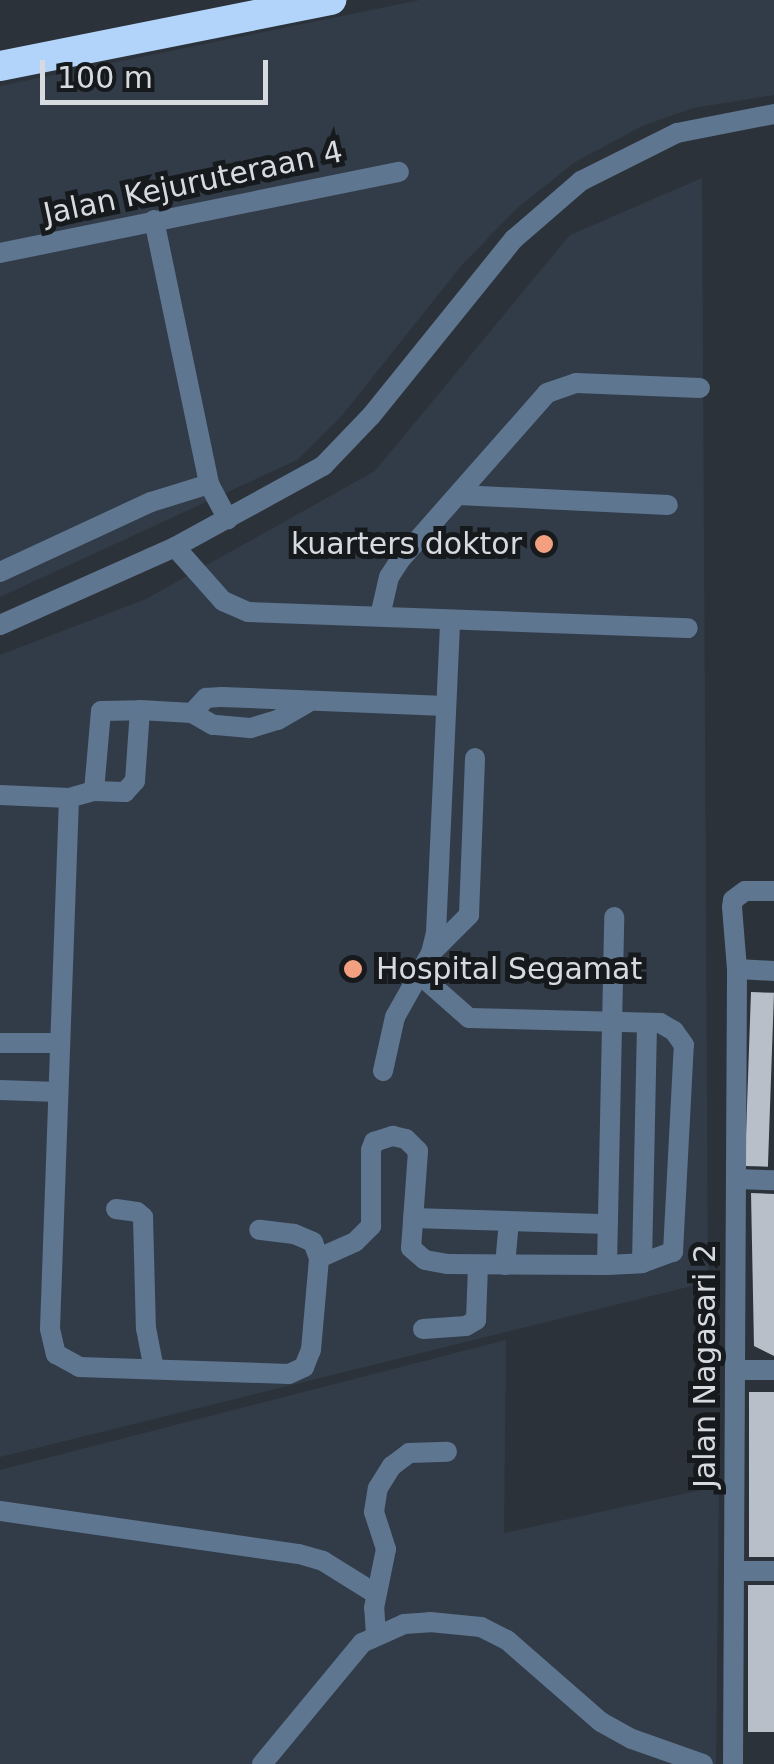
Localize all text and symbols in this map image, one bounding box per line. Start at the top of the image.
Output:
scale bar [45,40,272,102]
text: 100 m [57,60,153,95]
street label: Jalan Kejuruteraan 4 [40,134,346,232]
place label: kuarters doktor [291,526,522,562]
marker: kuarters doktor [531,531,557,557]
place label: Hospital Segamat [376,951,642,987]
marker: Hospital Segamat [340,956,366,982]
street label: Jalan Nagasari 2 [687,1244,723,1488]

